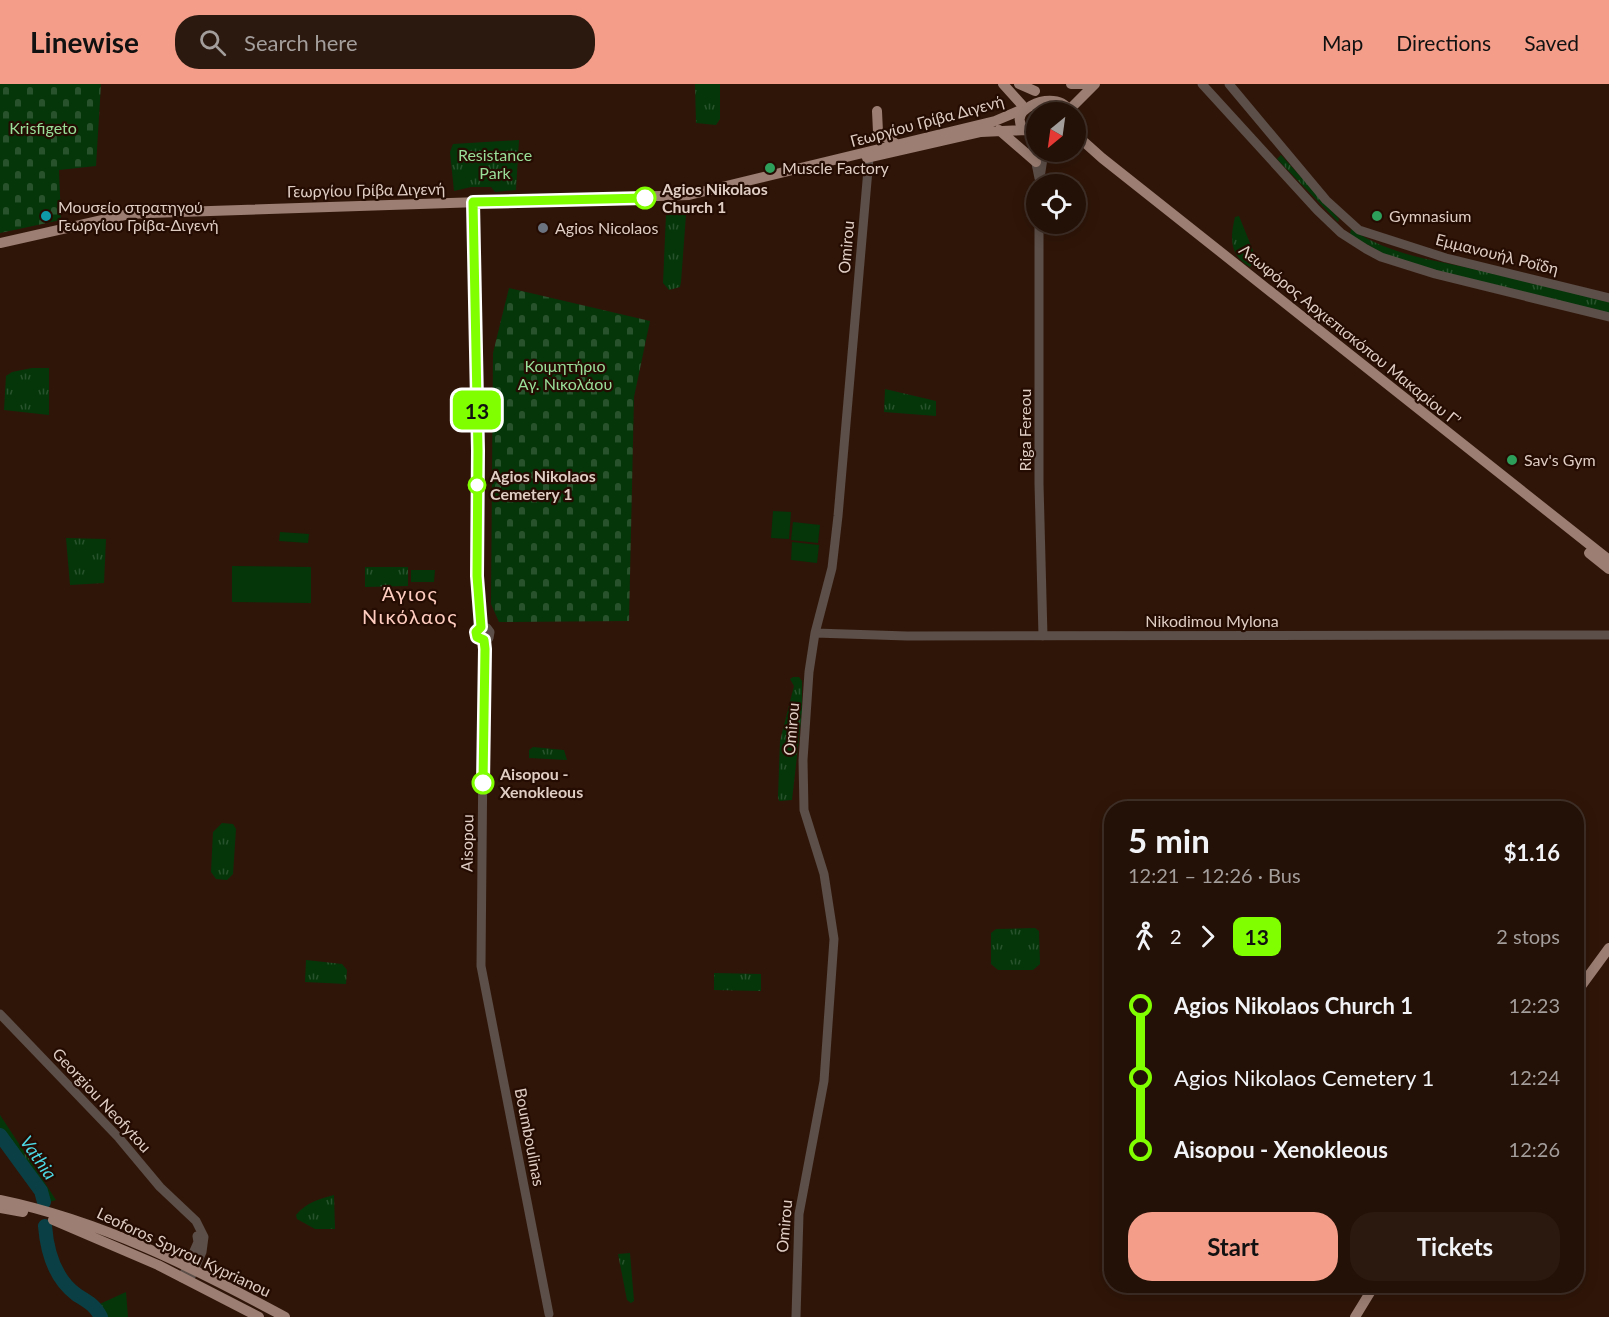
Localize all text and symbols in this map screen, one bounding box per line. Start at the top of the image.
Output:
search box [175,15,595,69]
text: Linewise [30,25,139,59]
icon: search [196,26,229,59]
text: Search here [244,29,358,56]
text: Map [1322,30,1363,55]
text: Directions [1396,30,1491,55]
text: Saved [1524,30,1579,55]
street label: Γεωργίου Γρίβα Διγενή [848,91,1006,150]
north arrow [1026,102,1086,162]
map controls [1026,102,1086,234]
park label: Krisfigeto [9,118,77,137]
park label: Resistance Park [458,145,532,182]
place label: Muscle Factory [782,158,890,177]
marker: Muscle Factory [763,161,777,175]
button: locate [1026,174,1086,234]
street label: Γεωργίου Γρίβα Διγενή [287,179,445,200]
place label: Agios Nikolaos Church 1 [661,179,768,216]
marker: Agios Nikolaos Church 1 [634,187,656,209]
place label: Μουσείο στρατηγού Γεωργίου Γρίβα-Διγενή [58,197,219,234]
place label: Gymnasium [1389,206,1472,225]
marker: Μουσείο στρατηγού Γεωργίου Γρίβα-Διγενή [39,209,53,223]
marker: Gymnasium [1370,209,1384,223]
place label: Agios Nicolaos [555,218,658,237]
street label: Omirou [834,220,857,274]
marker: Agios Nicolaos [536,221,550,235]
street label: Εμμανουήλ Ροΐδη [1434,229,1561,278]
street label: Λεωφόρος Αρχιεπισκόπου Μακαρίου Γ’ [1236,239,1465,430]
park label: Κοιμητήριο Αγ. Νικολάου [518,356,612,393]
street label: Riga Fereou [1015,389,1034,471]
line badge: 13 [450,390,504,430]
text: 13 [465,398,489,423]
place label: Sav's Gym [1524,450,1596,469]
marker: Sav's Gym [1505,453,1519,467]
place label: Agios Nikolaos Cemetery 1 [489,466,596,503]
marker: Agios Nikolaos Cemetery 1 [468,476,486,494]
district label: Άγιος Νικόλαος [362,581,458,628]
street label: Nikodimou Mylona [1145,611,1279,630]
street label: Omirou [779,702,802,756]
place label: Aisopou - Xenokleous [499,764,583,801]
marker: Aisopou - Xenokleous [472,772,494,794]
street label: Aisopou [456,814,477,872]
text: 5 min [1128,820,1210,860]
text: $1.16 [1504,839,1560,866]
text: 12:21 – 12:26 · Bus [1128,863,1301,887]
icon: walk [1128,920,1161,953]
icon: forward [1191,920,1224,953]
text: 2 [1170,924,1182,948]
text: 13 [1245,924,1269,949]
text: 2 stops [1496,924,1560,948]
text: Agios Nikolaos Church 1 [1174,992,1413,1019]
text: 12:23 [1509,993,1560,1017]
street label: Georgiou Neofytou [49,1043,156,1156]
text: Agios Nikolaos Cemetery 1 [1174,1064,1434,1091]
text: 12:24 [1509,1065,1560,1089]
street label: Boumboulinas [512,1086,549,1188]
water label: Vathia [16,1131,62,1184]
text: Aisopou - Xenokleous [1174,1136,1388,1163]
text: 12:26 [1509,1137,1560,1161]
street label: Omirou [772,1199,795,1253]
street label: Leoforos Spyrou Kyprianou [94,1203,274,1300]
button: Start [1128,1212,1338,1281]
button: Tickets [1350,1212,1560,1281]

